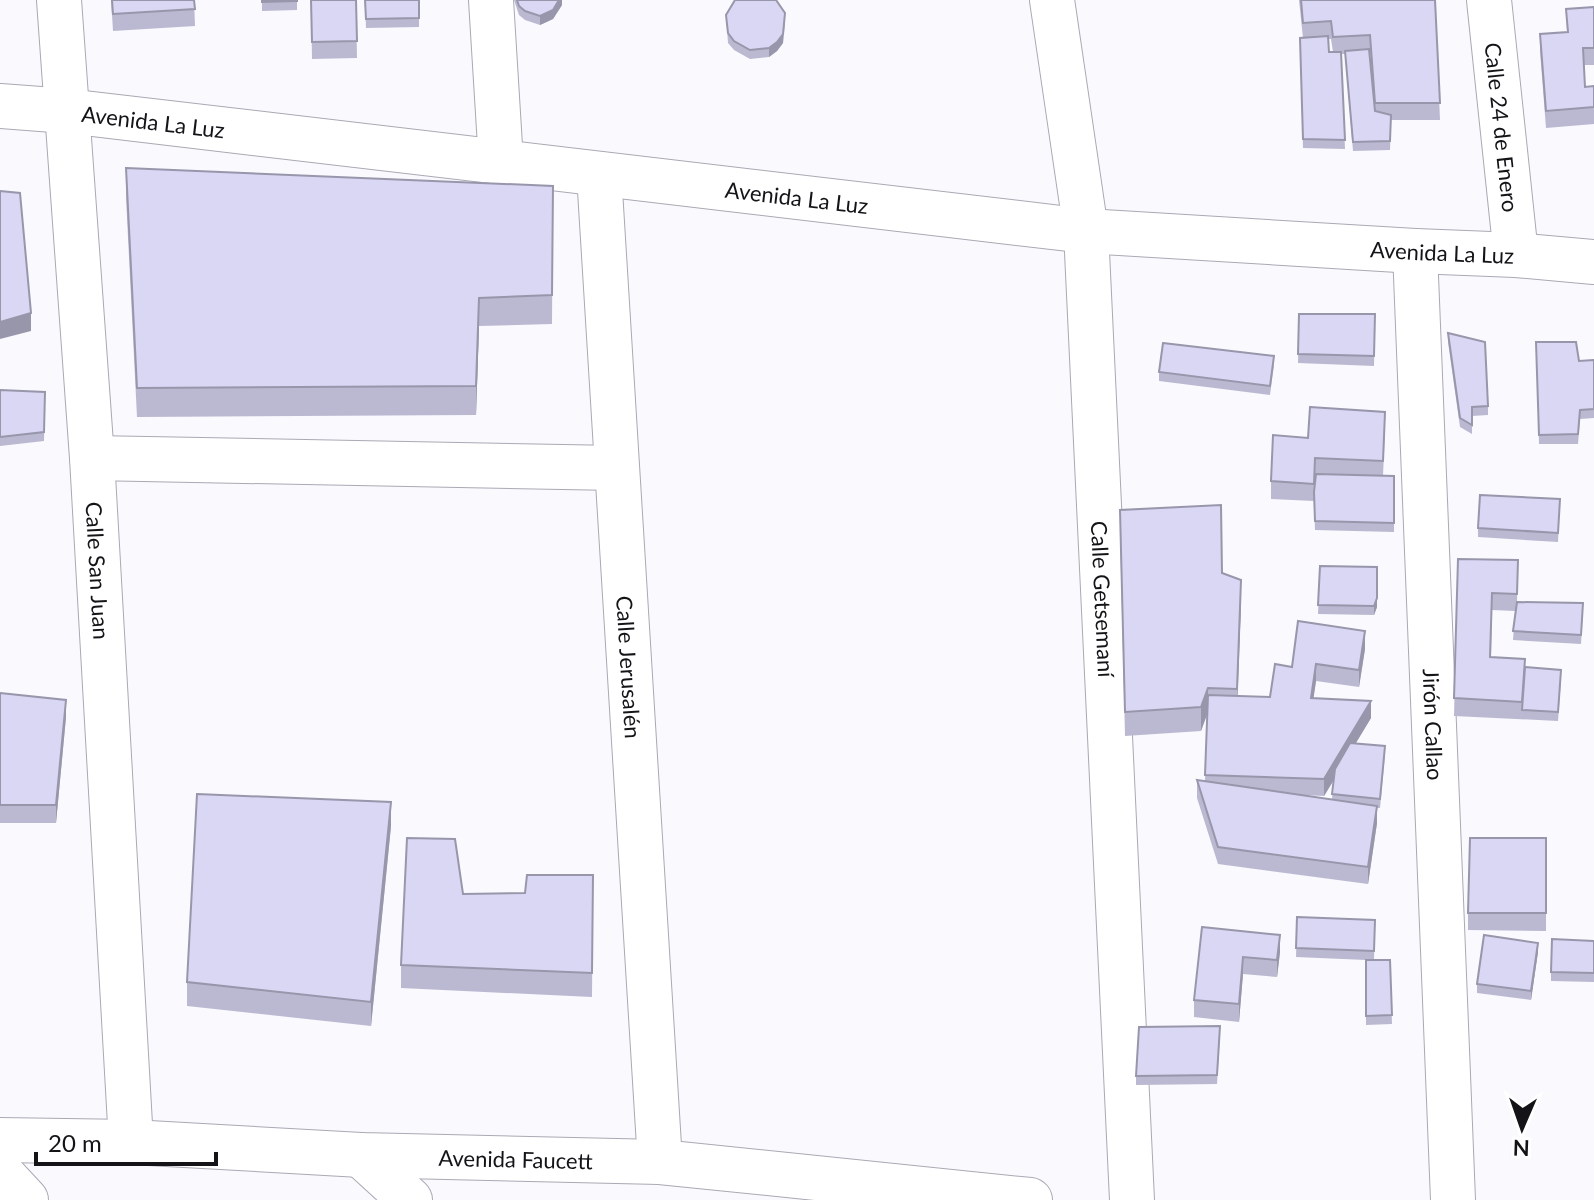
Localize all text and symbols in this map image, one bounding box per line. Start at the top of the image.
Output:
street label: Calle 24 de Enero [1480,41,1525,213]
street label: Avenida La Luz [80,99,226,143]
street label: Avenida La Luz [724,175,870,219]
street label: Avenida La Luz [1369,235,1515,268]
street label: Calle San Juan [81,501,116,640]
street label: Calle Getsemaní [1086,520,1121,679]
street label: Calle Jerusalén [612,595,647,739]
street label: Jirón Callao [1418,668,1450,781]
north arrow [1482,1088,1562,1168]
scale bar [36,1116,216,1166]
text: 20 m [48,1128,102,1157]
text: N [1512,1135,1530,1162]
street label: Avenida Faucett [438,1143,593,1174]

